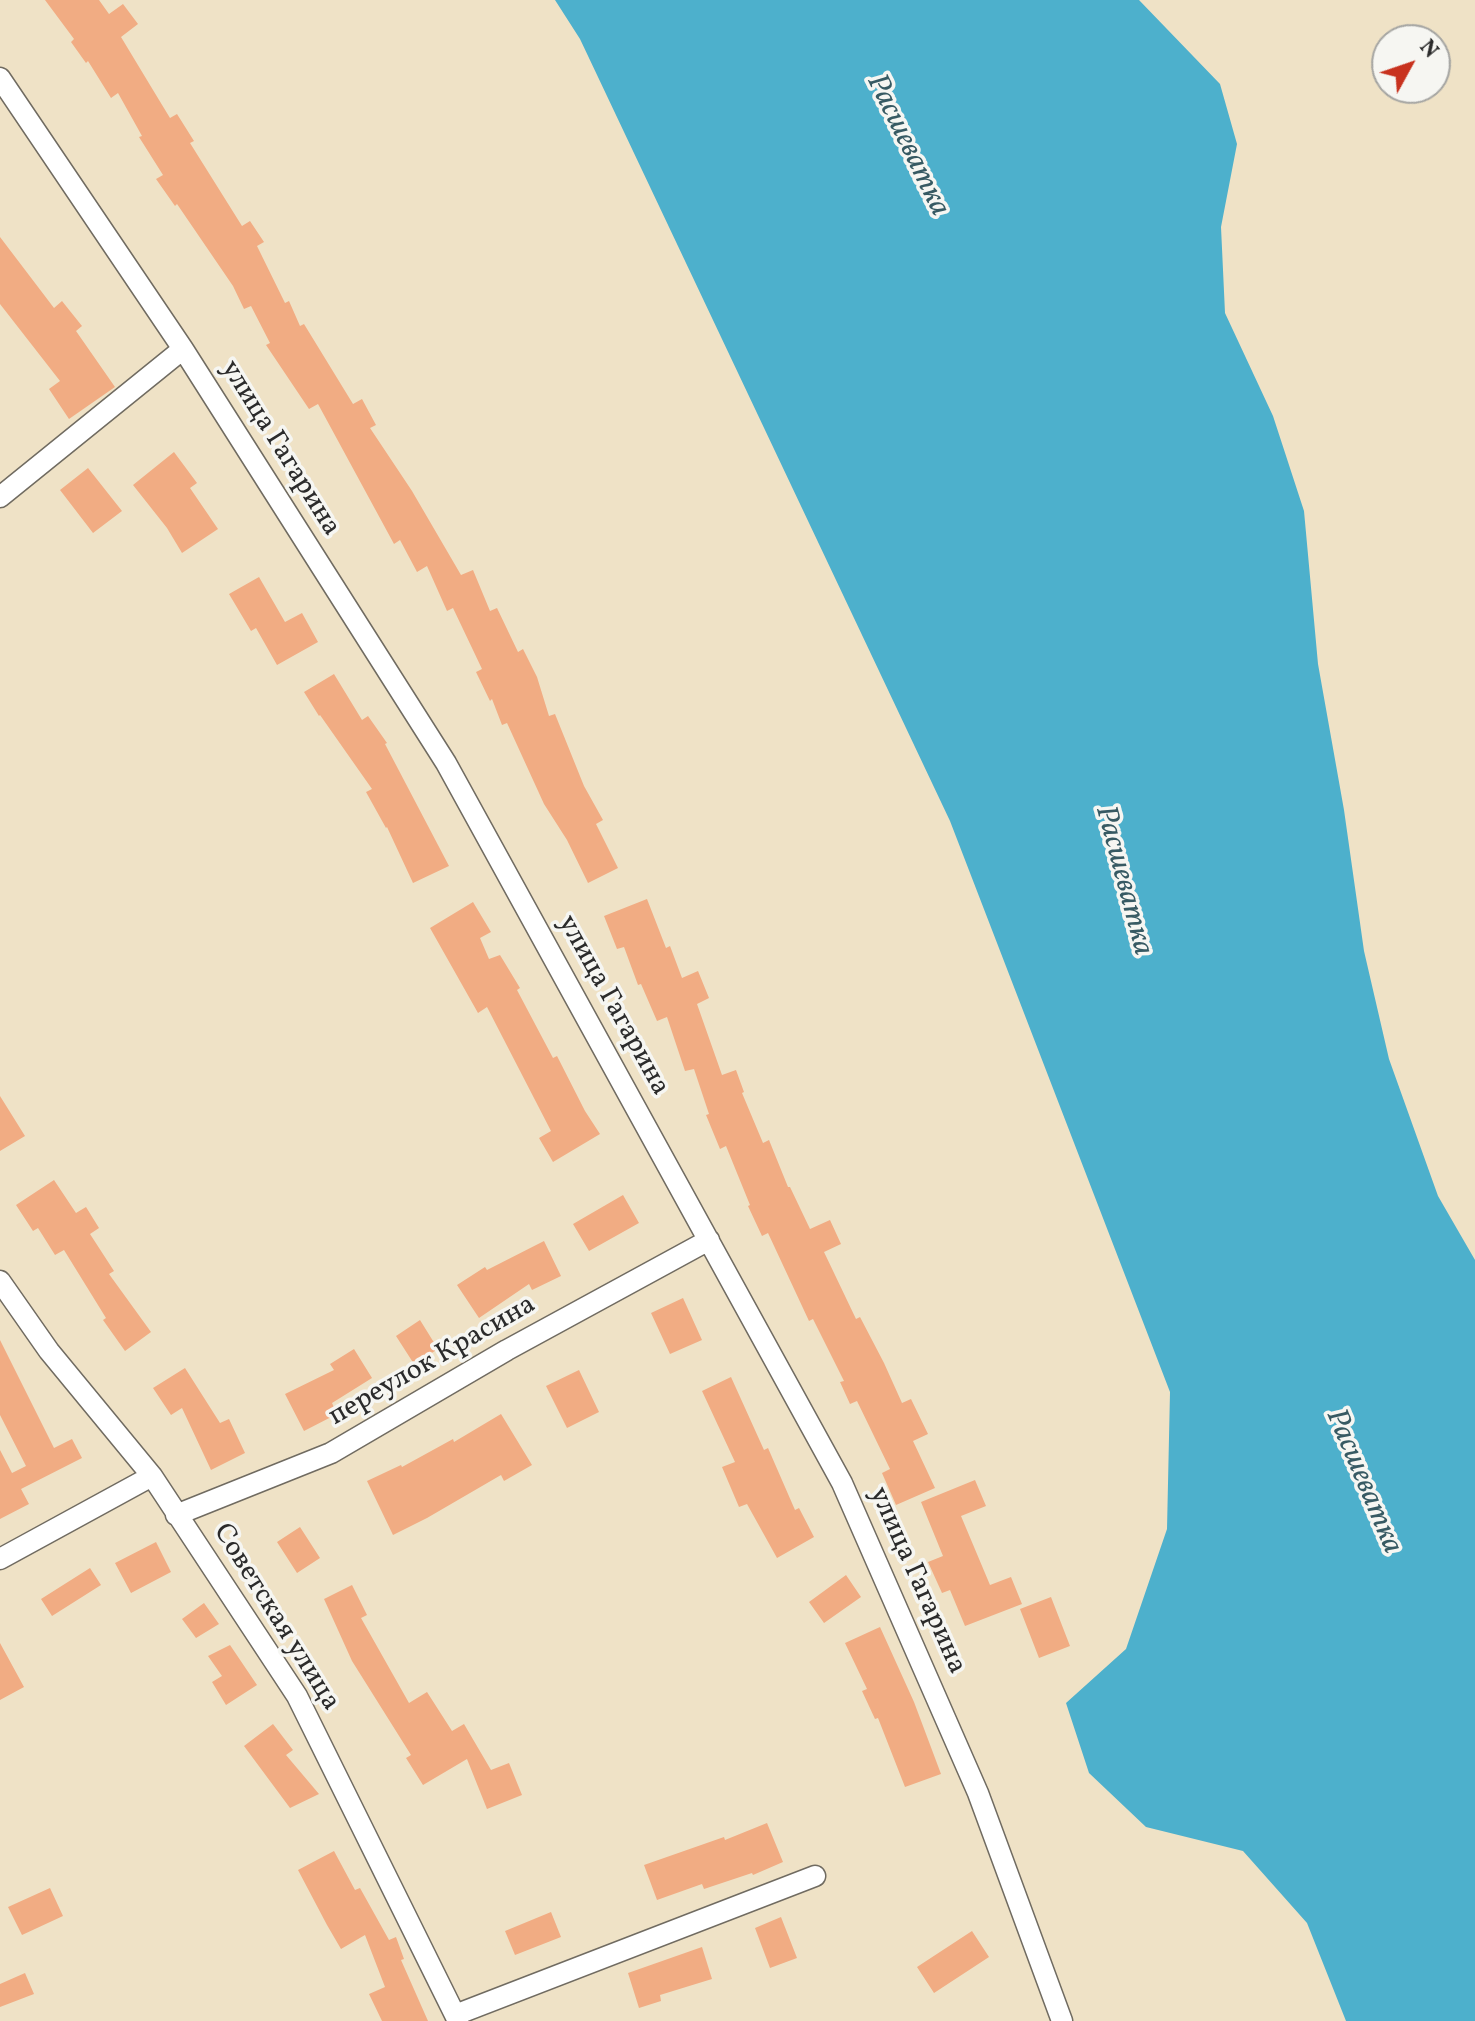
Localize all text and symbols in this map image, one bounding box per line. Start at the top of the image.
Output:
north arrow [1371,24,1451,104]
text: N [1411,33,1445,66]
water label: Расшеватка [856,69,956,223]
street label: улица Гагарина [212,355,346,543]
water label: Расшеватка [1085,802,1159,960]
street label: улица Гагарина [549,910,675,1102]
street label: переулок Красина [324,1289,542,1435]
water label: Расшеватка [1315,1404,1409,1560]
street label: улица Гагарина [860,1482,972,1680]
street label: Советская улица [204,1518,346,1718]

